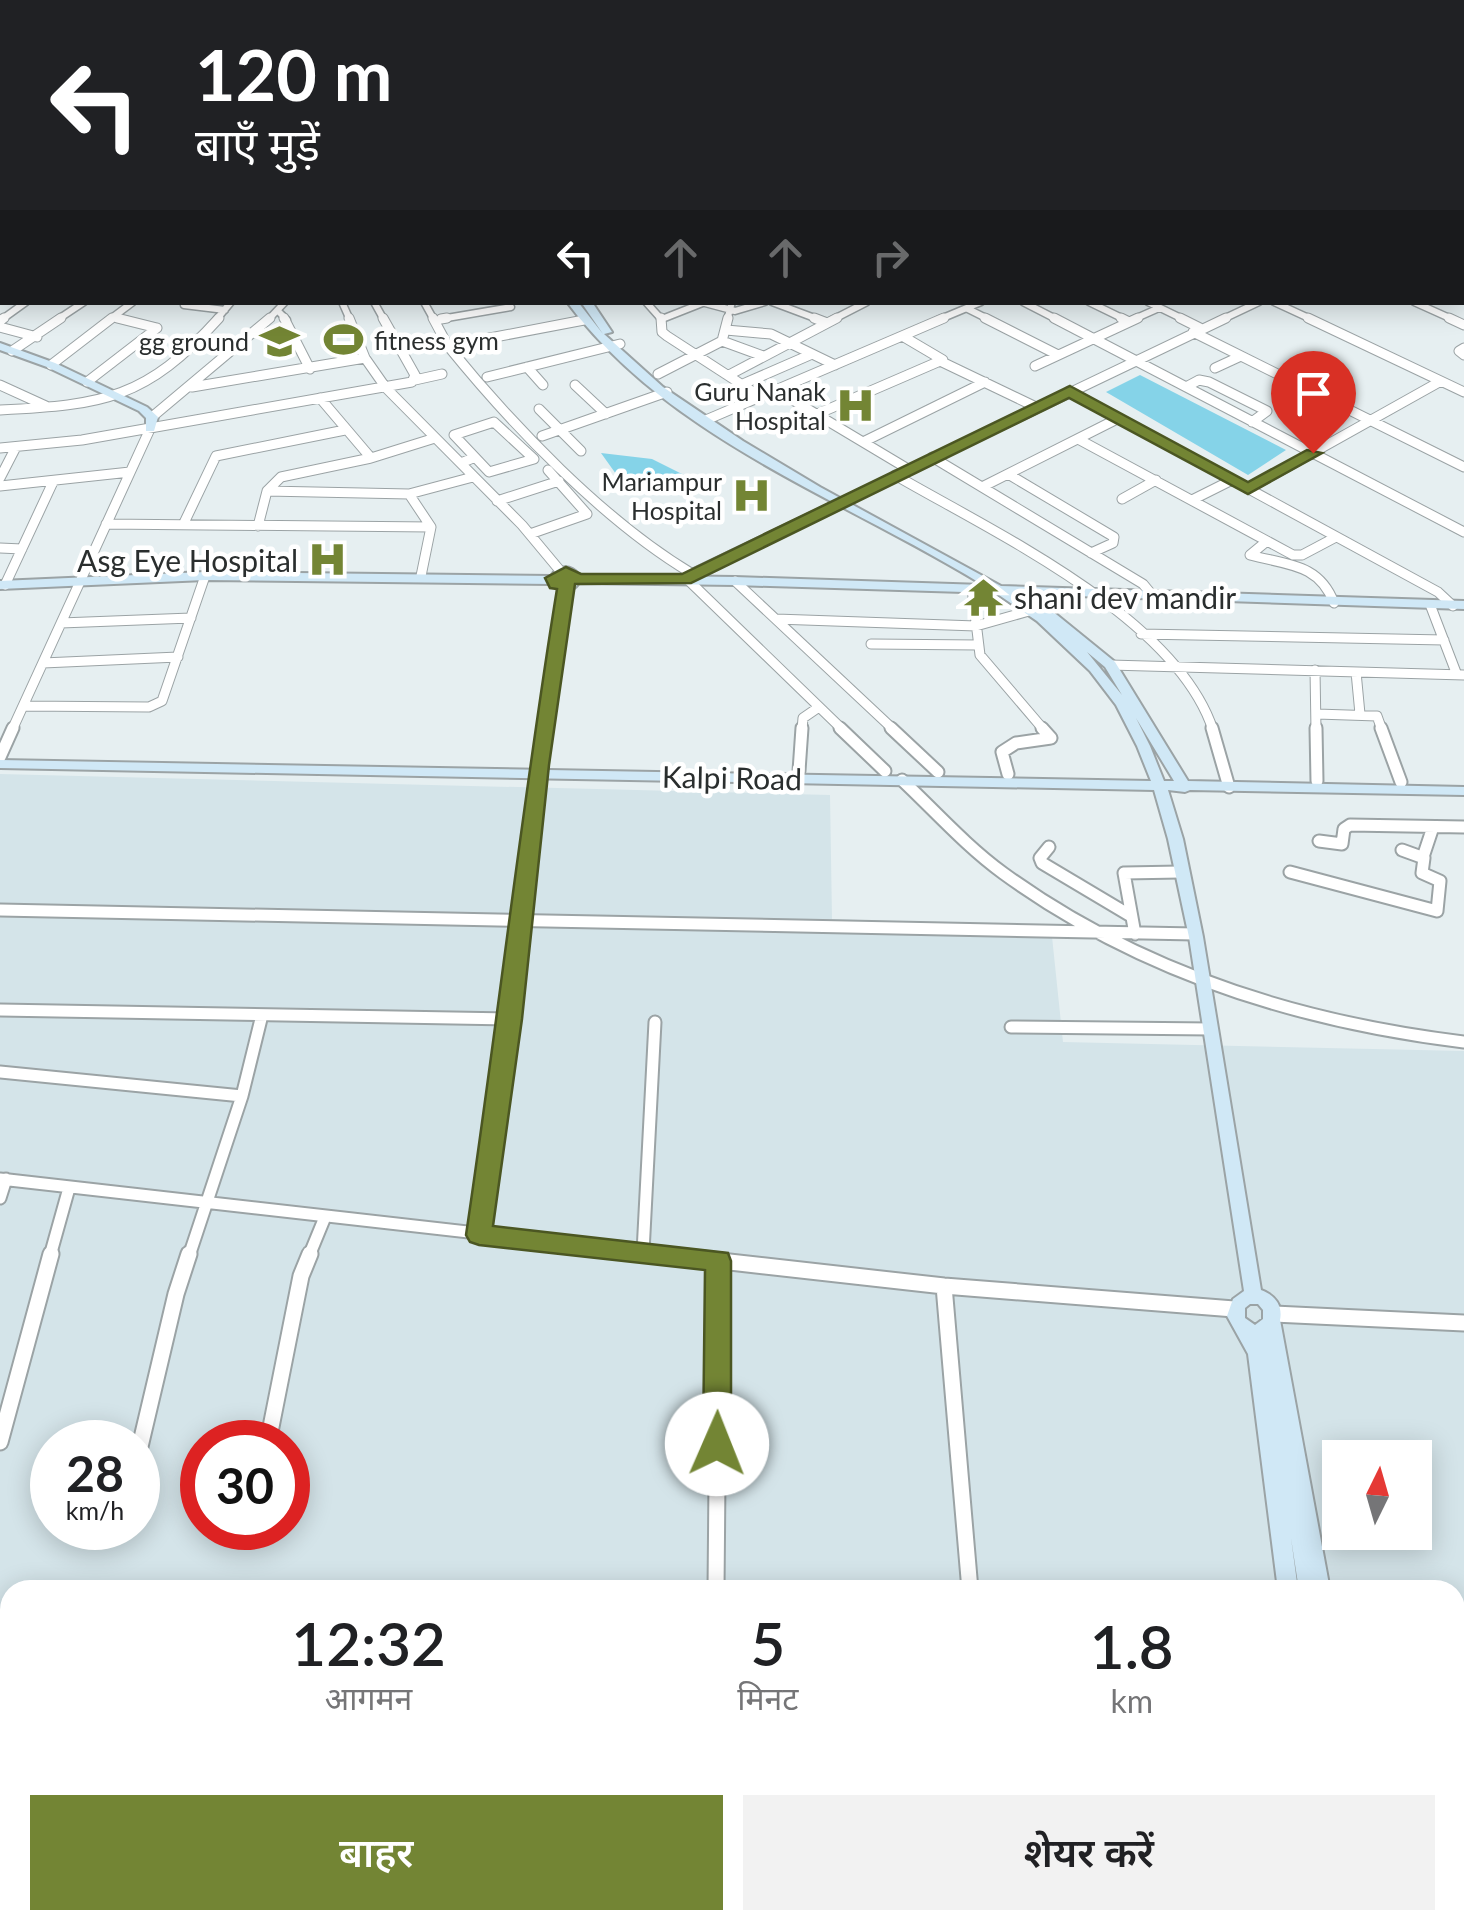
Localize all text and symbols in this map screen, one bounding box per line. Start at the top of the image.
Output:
text: 120 m [195,32,392,116]
icon: left [30,40,160,170]
text: बाएँ मुड़ें [195,117,320,171]
icon: left [548,230,603,285]
icon: ahead [653,230,708,285]
icon: ahead [758,230,813,285]
icon: right [863,230,918,285]
sports icon: fitness gym [323,319,365,361]
school or university icon: gg ground [258,320,300,362]
place label: fitness gym [374,325,499,355]
place label: gg ground [139,326,249,356]
pin [1271,351,1356,454]
icon: arrive [1286,366,1341,421]
place label: Guru Nanak Hospital [694,376,826,435]
hospital icon: Guru Nanak Hospital [835,384,877,426]
place label: Mariampur Hospital [602,466,722,525]
hospital icon: Mariampur Hospital [731,474,773,516]
hospital icon: Asg Eye Hospital [307,539,349,581]
place label: Asg Eye Hospital [77,542,298,578]
temple icon: shani dev mandir [963,576,1005,618]
place label: shani dev mandir [1014,579,1236,615]
street label: Kalpi Road [662,758,802,796]
position arrow [665,1392,769,1496]
speed limit sign: 30 [180,1420,310,1550]
north arrow [1322,1440,1432,1550]
map controls [1322,1440,1432,1550]
text: 28 [66,1443,124,1503]
text: km/h [66,1495,124,1525]
text: 12:32 [291,1607,446,1679]
text: 5 [750,1607,785,1679]
text: 1.8 [1090,1610,1174,1682]
text: आगमन [325,1678,412,1717]
text: मिनट [737,1678,798,1717]
text: km [1110,1681,1153,1720]
button: बाहर [30,1795,723,1910]
button: शेयर करें [743,1795,1435,1910]

